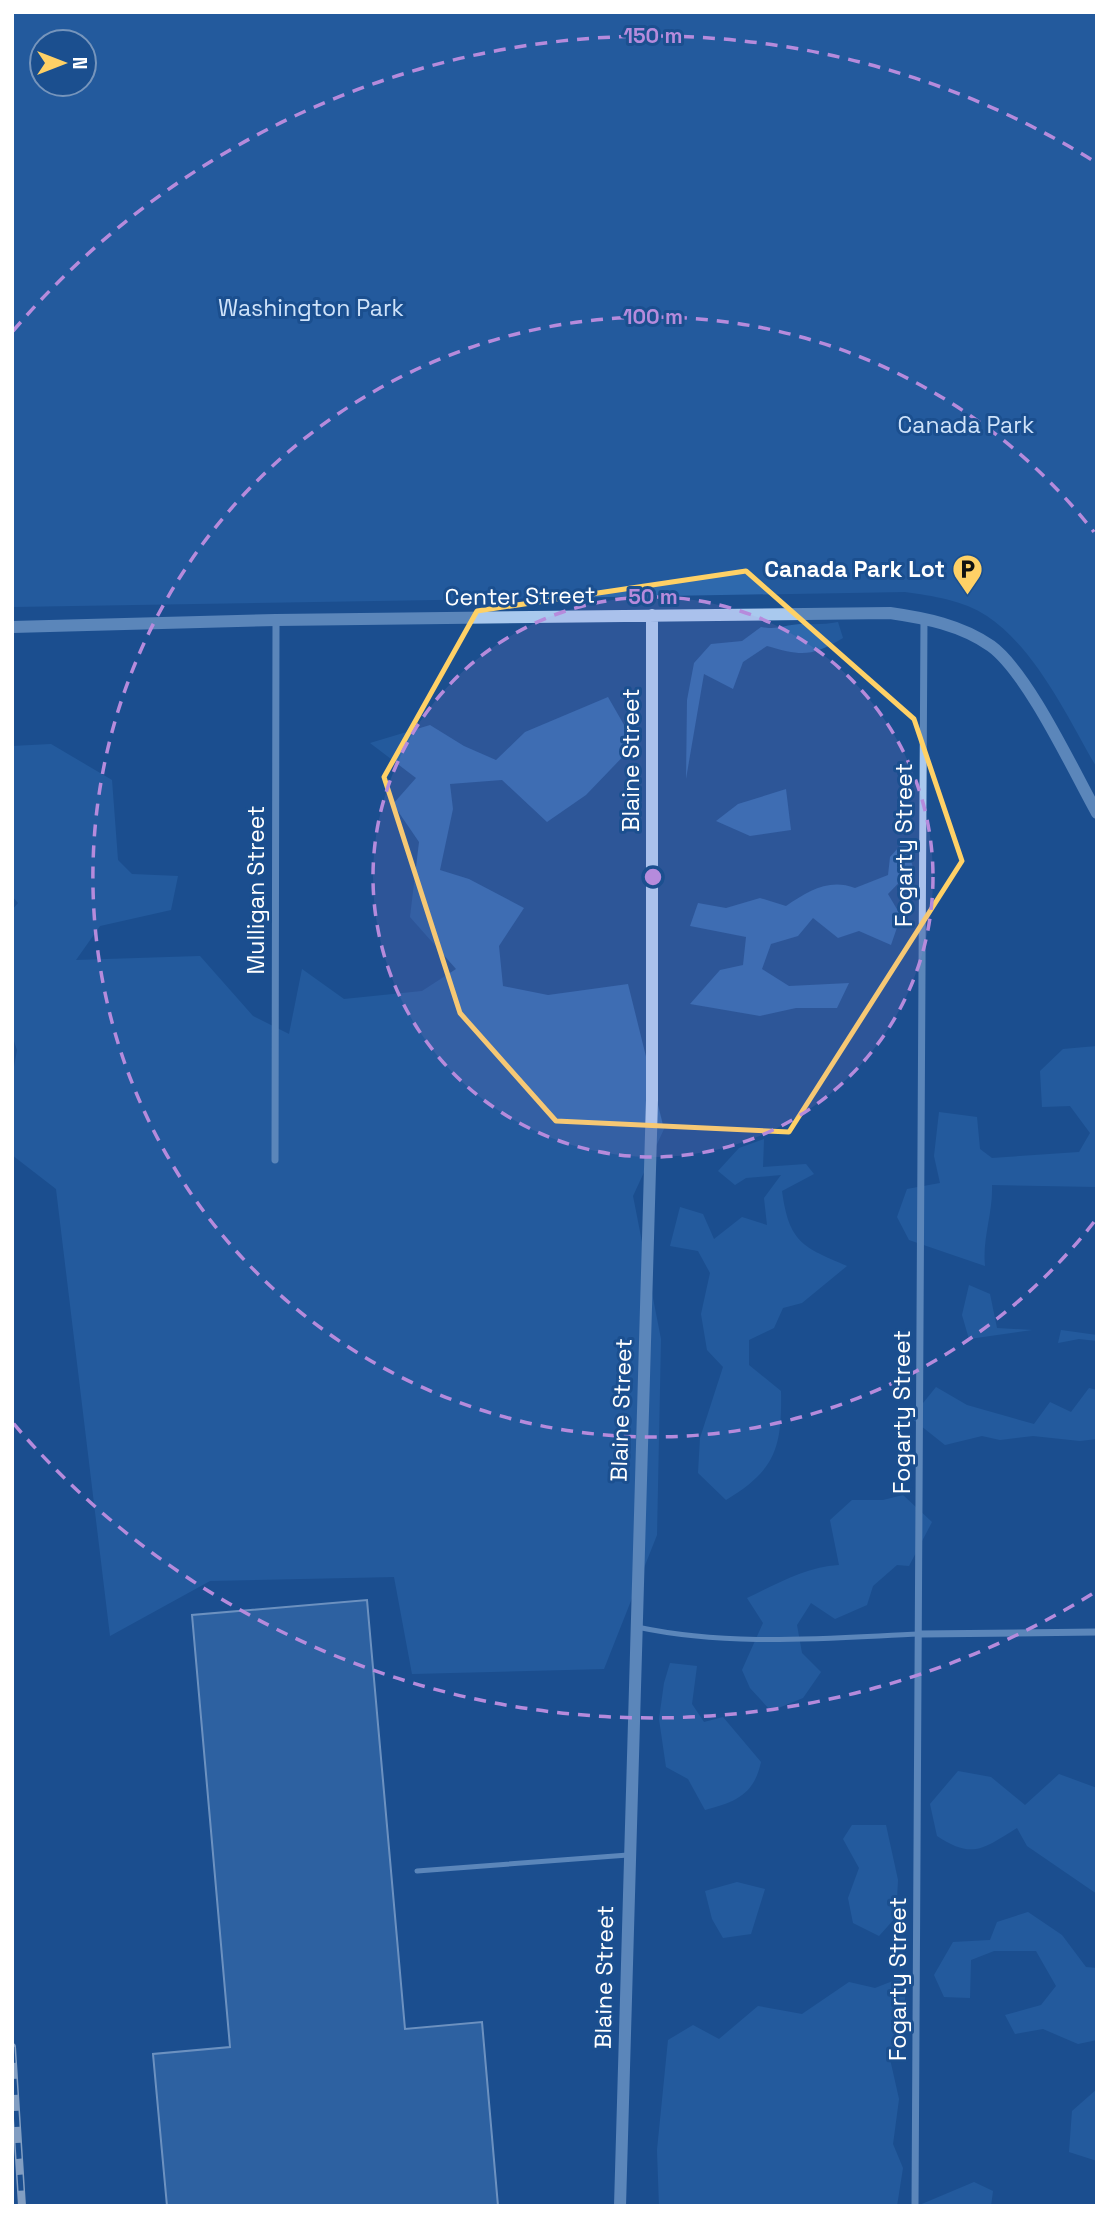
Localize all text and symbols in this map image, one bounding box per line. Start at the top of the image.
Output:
text: 150 m [624,22,682,49]
north arrow [28,28,98,98]
text: N [67,57,92,69]
park label: Washington Park [218,293,404,323]
text: 100 m [623,303,683,330]
park label: Canada Park [898,410,1034,440]
parking icon: Canada Park Lot [951,552,985,596]
place label: Canada Park Lot [764,554,945,584]
street label: Center Street [444,580,596,612]
text: 50 m [628,583,678,610]
street label: Blaine Street [616,688,646,832]
street label: Fogarty Street [889,763,919,927]
street label: Mulligan Street [241,805,271,975]
centre of rings [641,865,665,889]
street label: Fogarty Street [887,1330,917,1494]
street label: Blaine Street [604,1338,638,1482]
street label: Fogarty Street [883,1897,913,2061]
street label: Blaine Street [588,1905,620,2049]

